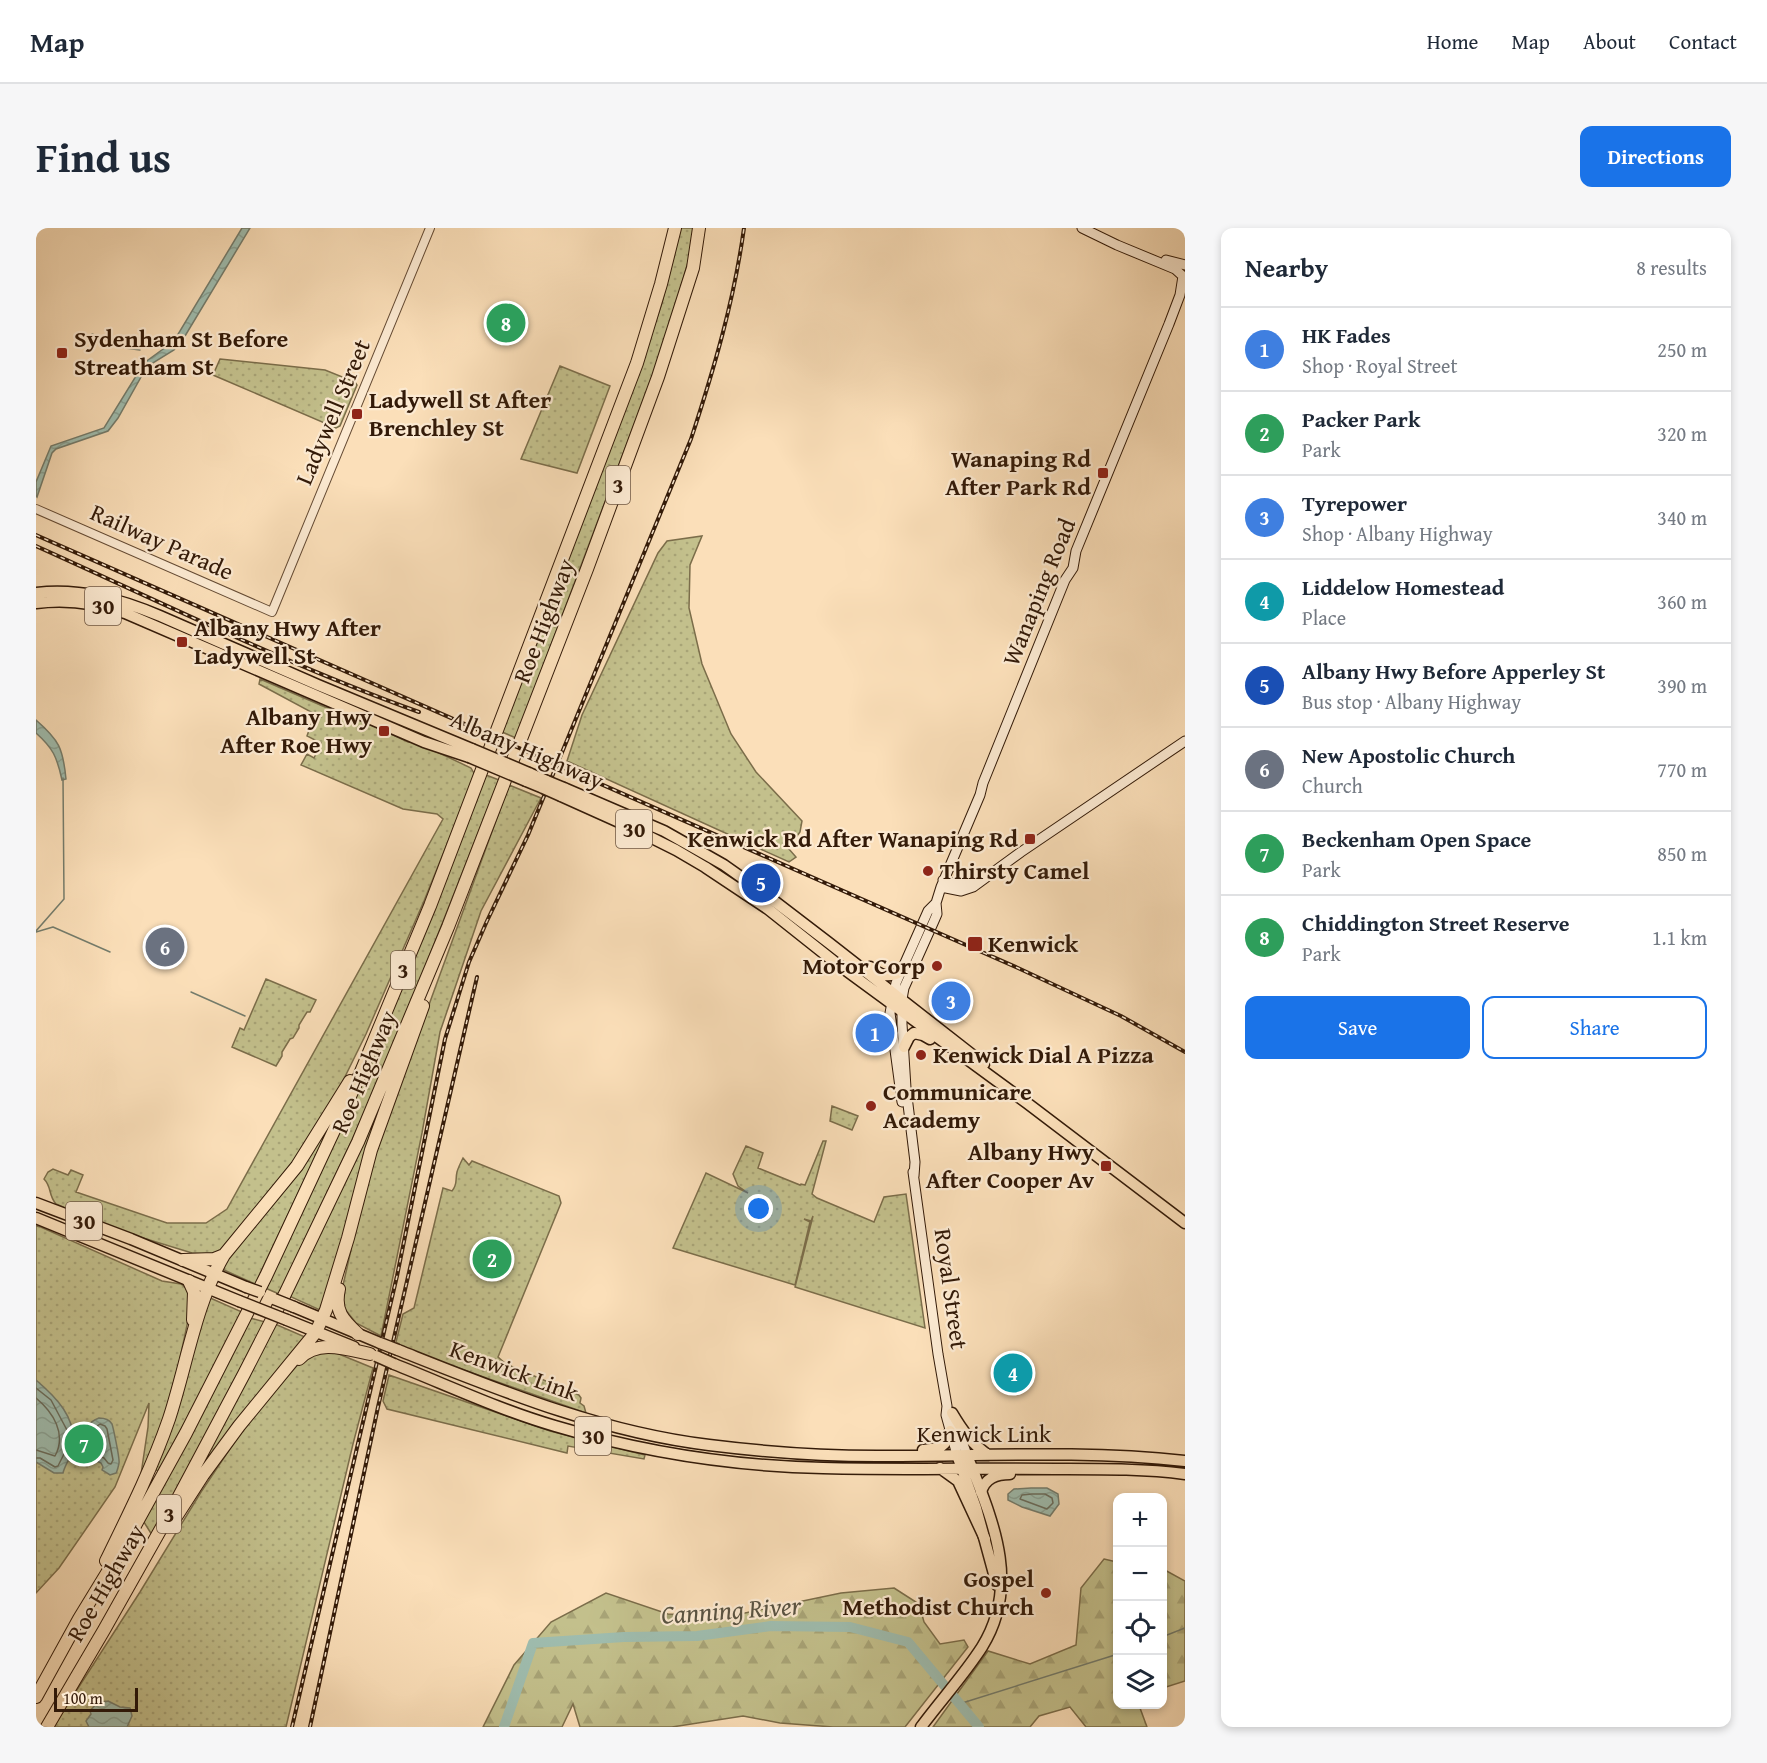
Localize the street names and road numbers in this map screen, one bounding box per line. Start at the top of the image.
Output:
street label: Ladywell Street [286,333,379,490]
road number: 3 [606,466,630,504]
street label: Railway Parade [85,494,239,589]
street label: Wanaping Road [993,513,1084,671]
street label: Roe Highway [504,554,583,688]
road number: 30 [85,587,121,625]
street label: Albany Highway [445,701,609,798]
road number: 30 [616,810,652,848]
road number: 3 [391,951,415,989]
street label: Roe Highway [322,1005,405,1139]
road number: 30 [66,1202,102,1240]
street label: Royal Street [926,1226,977,1352]
street label: Kenwick Link [445,1331,584,1410]
street label: Kenwick Link [917,1416,1052,1451]
road number: 30 [575,1417,611,1455]
road number: 3 [157,1495,181,1533]
street label: Roe Highway [58,1517,153,1648]

